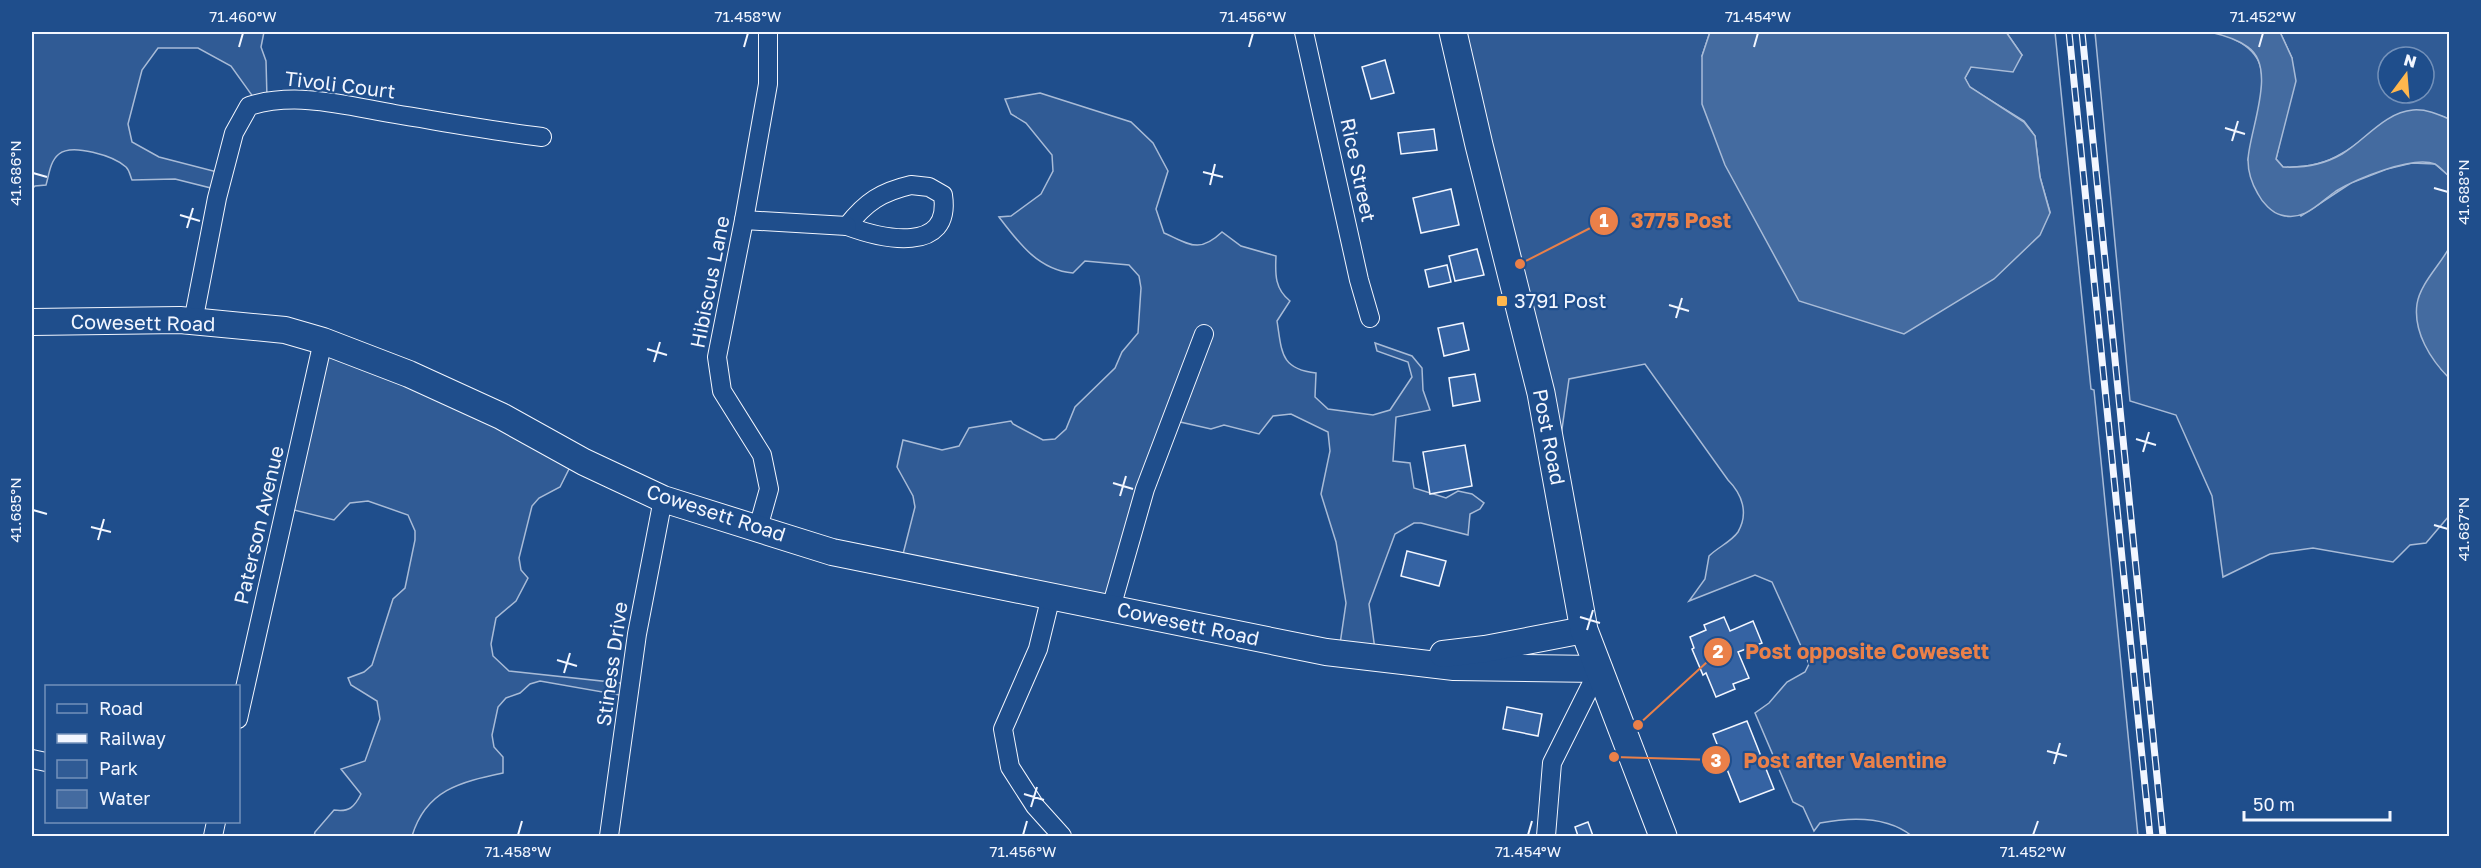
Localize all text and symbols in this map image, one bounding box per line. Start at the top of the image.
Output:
text: 71.460°W [209,7,277,25]
text: 71.458°W [715,7,781,25]
text: 71.456°W [1220,7,1286,25]
text: 71.454°W [1725,7,1791,25]
text: 71.452°W [2230,7,2296,25]
north arrow [2376,45,2436,105]
text: N [2402,49,2419,72]
street label: Tivoli Court [283,65,397,103]
street label: Rice Street [1336,116,1382,224]
text: 41.686°N [6,140,24,206]
text: 41.688°N [2454,159,2472,225]
callout: 3775 Post [1589,201,1743,240]
text: 3775 Post [1631,207,1731,233]
text: 1 [1599,209,1609,231]
street label: Hibiscus Lane [684,214,734,350]
place label: 3791 Post [1514,288,1607,312]
marker: 3791 Post [1495,294,1509,308]
street label: Cowesett Road [70,309,216,335]
street label: Post Road [1529,387,1571,487]
street label: Paterson Avenue [228,443,288,606]
text: 41.685°N [6,477,24,543]
street label: Cowesett Road [644,478,789,546]
text: 41.687°N [2454,497,2472,561]
street label: Cowesett Road [1115,596,1262,650]
street label: Stiness Drive [590,600,632,728]
callout: Post opposite Cowesett [1703,633,2001,672]
text: Post opposite Cowesett [1745,638,1989,664]
text: 2 [1713,640,1724,662]
legend [45,685,240,823]
text: Road [99,697,143,719]
text: Railway [99,727,166,749]
callout: Post after Valentine [1701,741,1959,780]
text: Post after Valentine [1743,747,1947,773]
text: 3 [1711,749,1722,771]
text: Park [99,757,138,779]
scale bar [2244,784,2390,822]
text: Water [99,787,150,809]
text: 50 m [2253,793,2295,815]
text: 71.458°W [485,842,551,860]
text: 71.456°W [990,842,1056,860]
text: 71.454°W [1495,842,1561,860]
text: 71.452°W [2000,842,2066,860]

